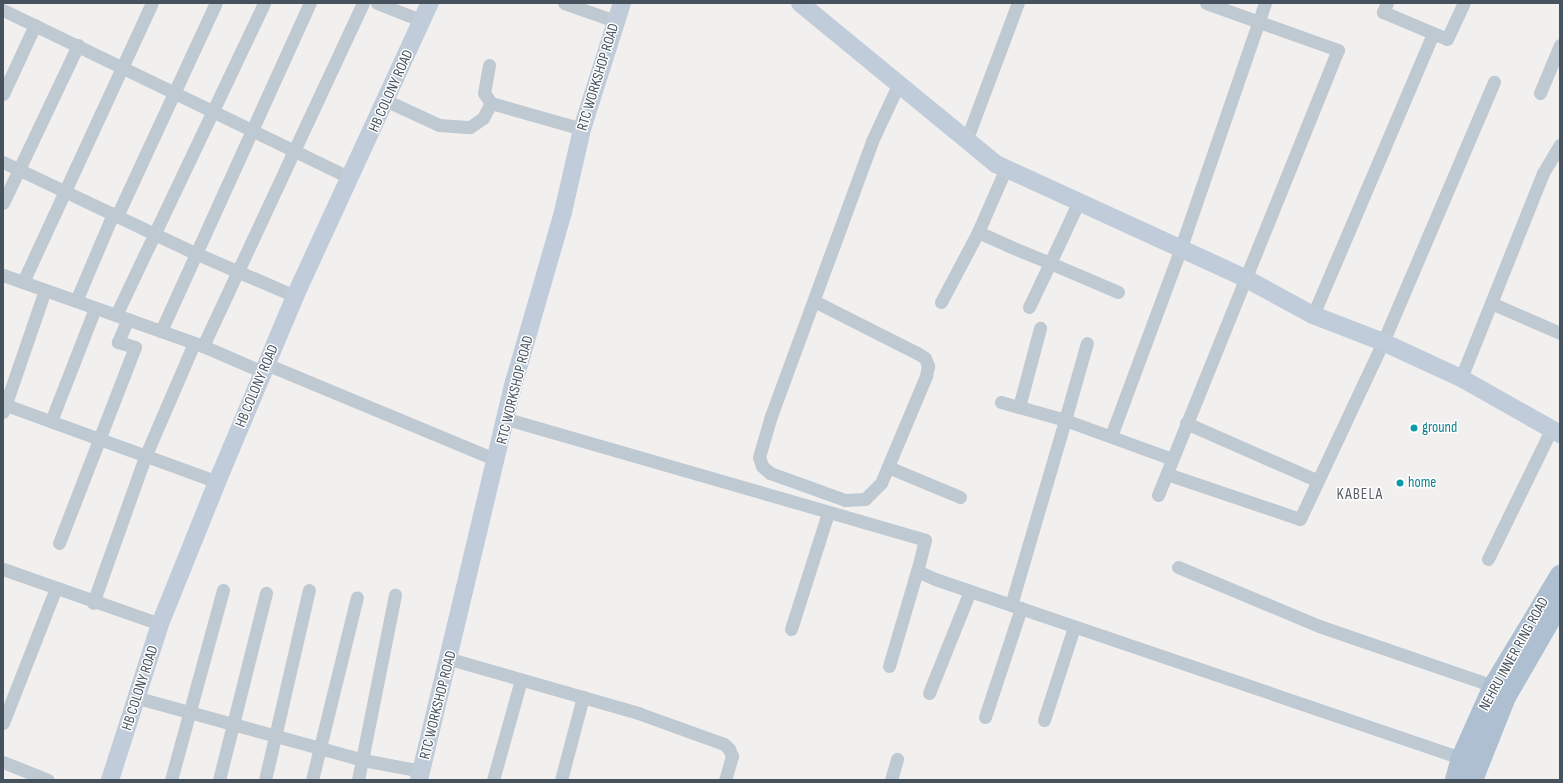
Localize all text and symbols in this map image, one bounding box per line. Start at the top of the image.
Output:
street label: RTC WORKSHOP ROAD [573,21,623,133]
street label: HB COLONY ROAD [365,47,417,135]
street label: RTC WORKSHOP ROAD [493,334,537,446]
street label: HB COLONY ROAD [231,342,283,430]
place label: ground [1422,419,1457,437]
marker: ground [1409,423,1419,433]
place label: home [1408,474,1436,492]
marker: home [1395,478,1405,488]
district label: KABELA [1337,485,1383,505]
street label: NEHRU INNER RING ROAD [1475,594,1553,714]
street label: HB COLONY ROAD [118,643,162,733]
street label: RTC WORKSHOP ROAD [416,649,460,761]

